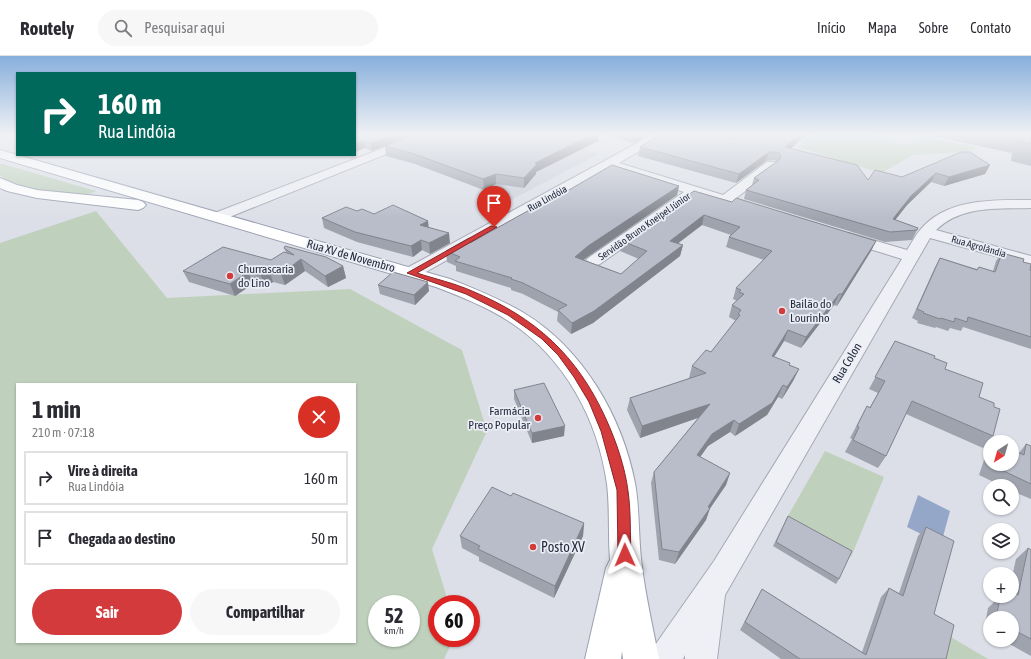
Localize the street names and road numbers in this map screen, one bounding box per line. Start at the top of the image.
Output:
street label: Rua Lindóia [526,183,569,214]
street label: Servidão Bruno Kneipel Júnior [596,190,693,262]
street label: Rua Agrolândia [950,233,1008,260]
street label: Rua XV de Novembro [305,237,397,275]
street label: Rua Colon [830,340,864,386]

